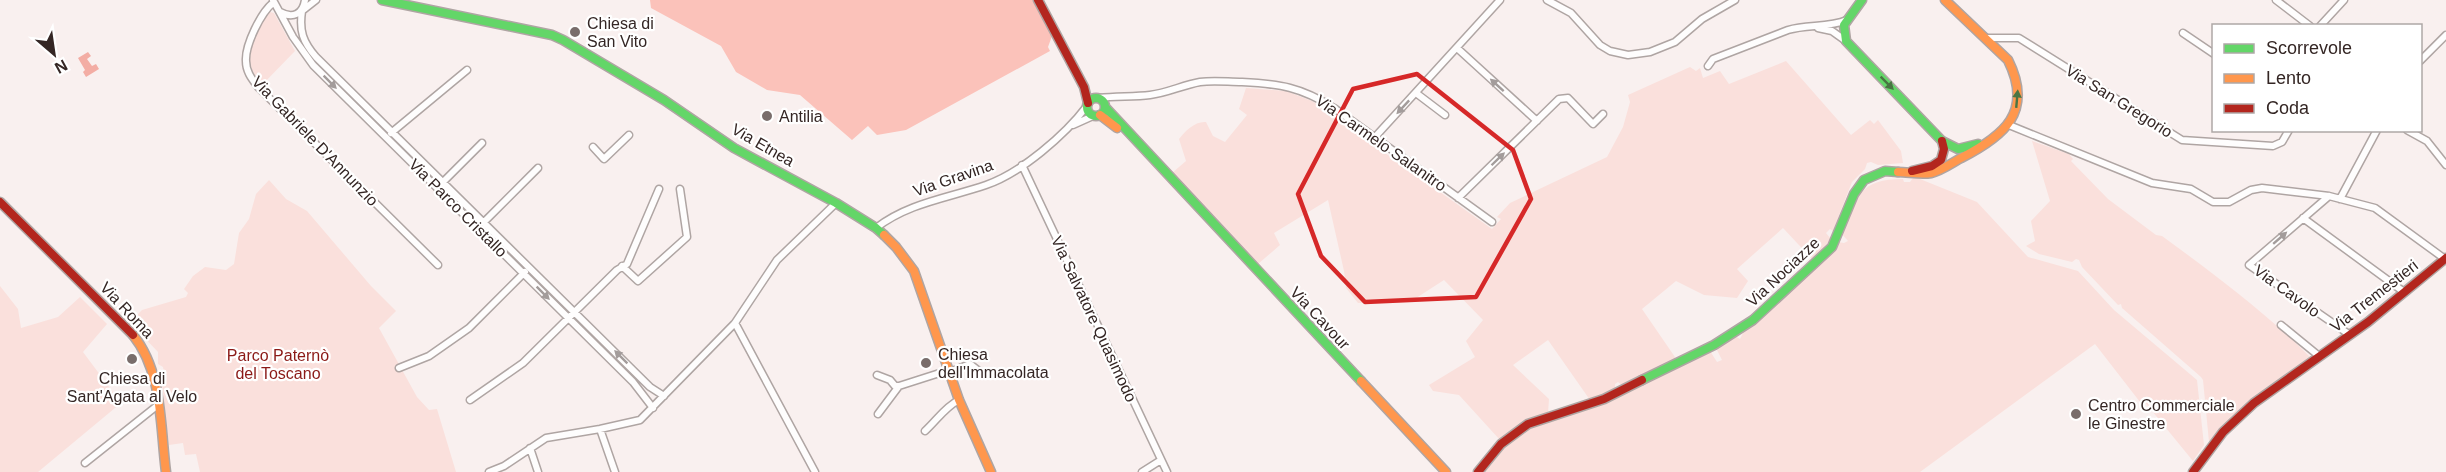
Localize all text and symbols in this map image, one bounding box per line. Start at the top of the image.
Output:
place label: Chiesa di San Vito [587,15,654,50]
north arrow [24,24,84,84]
legend [2212,24,2422,132]
marker: Chiesa di San Vito [568,25,582,39]
text: Scorrevole [2266,38,2352,58]
text: N [52,56,70,77]
street label: Via San Gregorio [2063,61,2176,141]
text: Lento [2266,68,2311,88]
street label: Via Gabriele D'Annunzio [249,73,381,209]
one-way arrow [323,75,338,89]
one-way arrow [1880,75,1894,90]
one-way arrow [1490,78,1504,92]
one-way arrow [2012,90,2022,109]
street label: Via Carmelo Salanitro [1312,91,1450,195]
text: Coda [2266,98,2310,118]
one-way arrow [1396,99,1410,114]
place label: Antilia [779,108,823,125]
marker: Antilia [760,109,774,123]
street label: Via Etnea [729,120,797,170]
one-way arrow [1490,153,1504,167]
street label: Via Parco Cristallo [406,156,511,261]
street label: Via Gravina [911,156,995,200]
one-way arrow [2272,232,2287,245]
street label: Via Salvatore Quasimodo [1048,233,1140,405]
street label: Via Nociazze [1743,234,1823,310]
street label: Via Tremestieri [2327,257,2421,335]
street label: Via Cavolo [2251,261,2323,321]
street label: Via Roma [97,279,157,341]
street label: Via Cavour [1287,283,1354,353]
one-way arrow [536,285,550,299]
place label: Chiesa dell'Immacolata [938,346,1049,381]
park label: Parco Paternò del Toscano [227,347,329,382]
one-way arrow [614,351,628,365]
marker: Chiesa di Sant'Agata al Velo [125,352,139,366]
marker: Chiesa dell'Immacolata [919,356,933,370]
place label: Chiesa di Sant'Agata al Velo [67,370,197,405]
place label: Centro Commerciale le Ginestre [2088,397,2235,432]
marker: Centro Commerciale le Ginestre [2069,407,2083,421]

